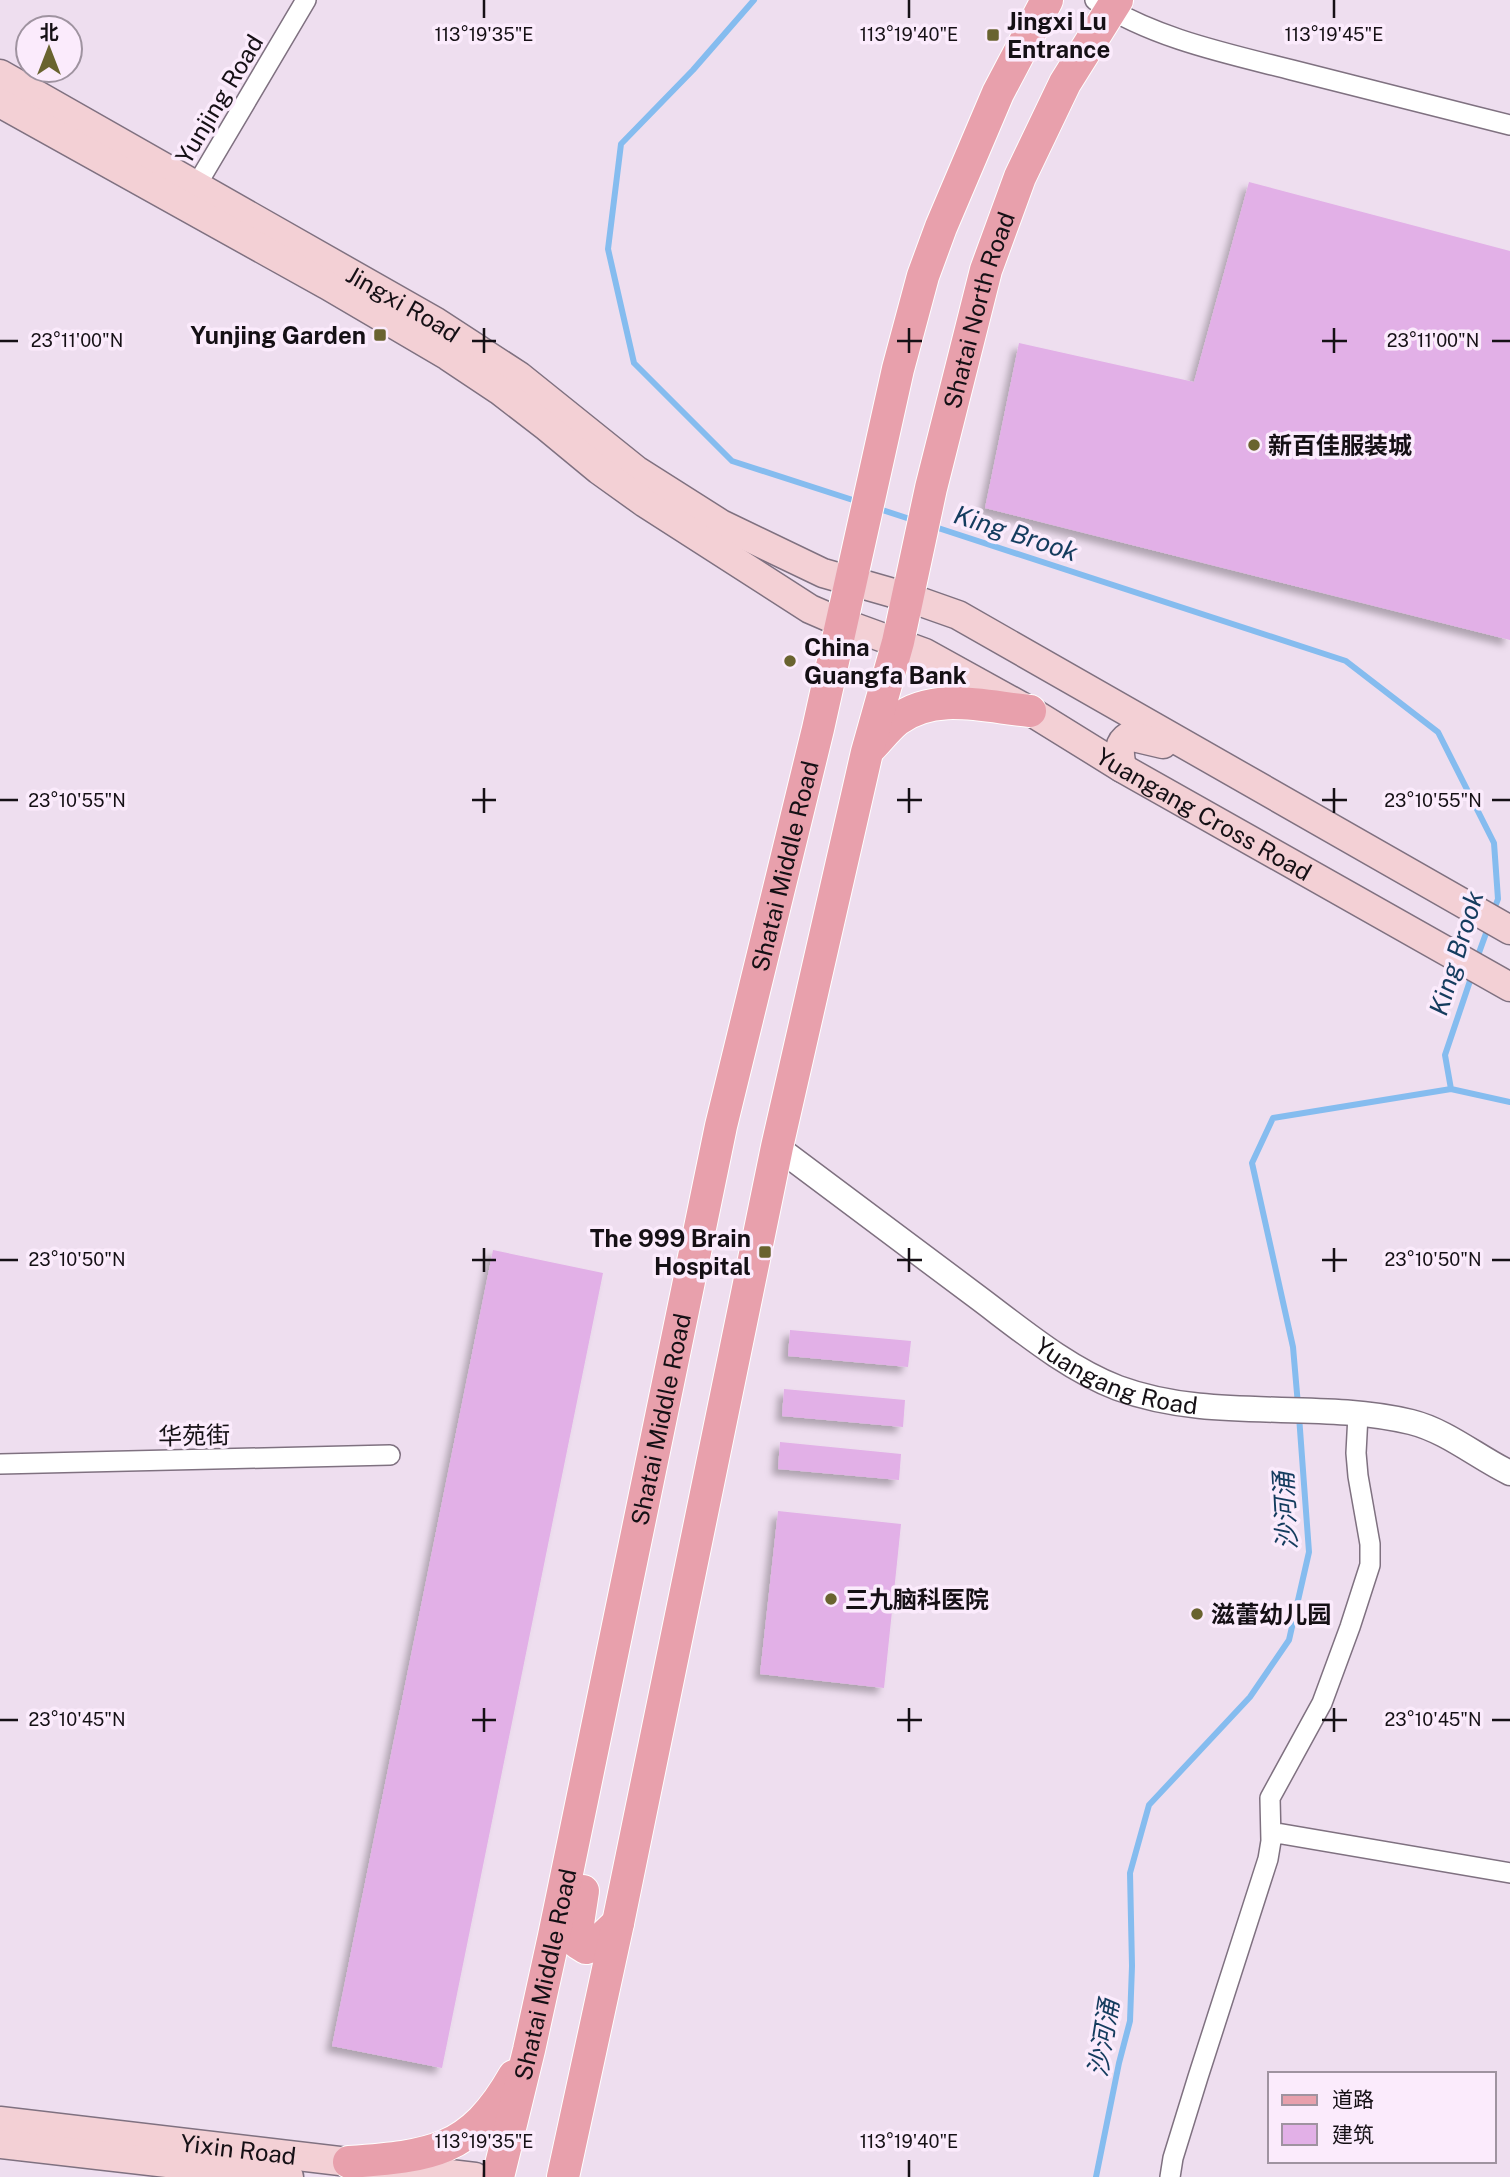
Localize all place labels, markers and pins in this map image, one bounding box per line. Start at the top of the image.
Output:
place label: Jingxi Lu Entrance [1007,7,1110,63]
marker: Jingxi Lu Entrance [985,27,1001,43]
place label: Yunjing Garden [190,321,366,349]
marker: Yunjing Garden [372,327,388,343]
place label: 新百佳服装城 [1268,431,1412,459]
marker: 新百佳服装城 [1246,437,1262,453]
place label: China Guangfa Bank [804,633,967,689]
marker: China Guangfa Bank [782,653,798,669]
place label: The 999 Brain Hospital [590,1224,751,1280]
marker: The 999 Brain Hospital [757,1244,773,1260]
place label: 三九脑科医院 [845,1585,989,1613]
marker: 三九脑科医院 [823,1591,839,1607]
place label: 滋蕾幼儿园 [1211,1600,1331,1628]
marker: 滋蕾幼儿园 [1189,1606,1205,1622]

